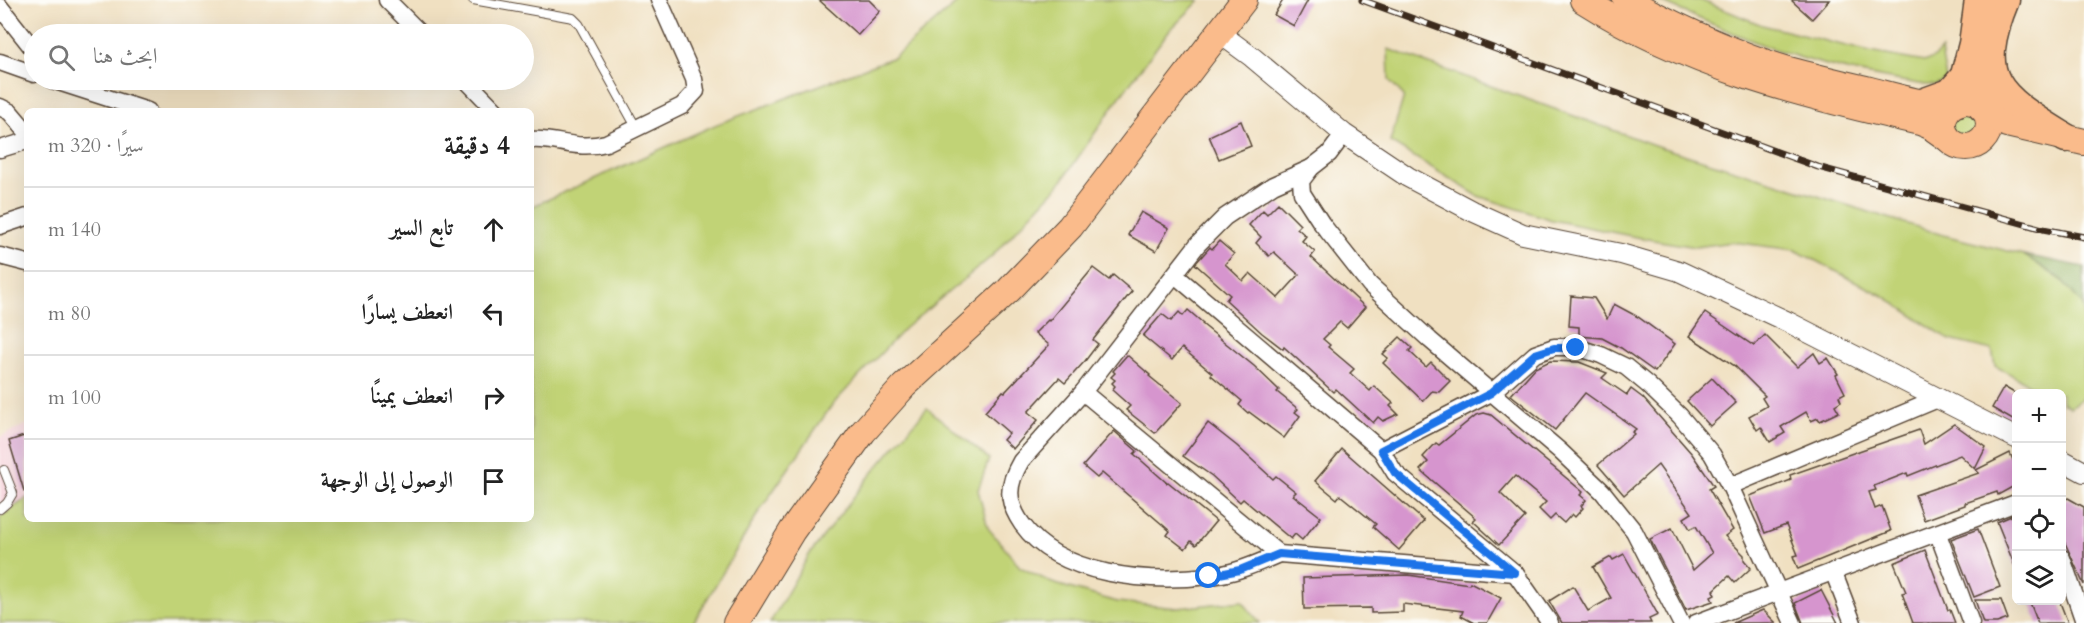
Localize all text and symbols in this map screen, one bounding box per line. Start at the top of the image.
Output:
search box [24,24,534,90]
icon: search [45,41,78,74]
text: ابحث هنا [93,41,158,71]
text: 4 دقيقة [444,128,510,163]
text: سيرًا · 320 m [48,132,144,159]
text: تابع السير [390,213,453,243]
icon: ahead [477,213,510,246]
text: 140 m [48,216,101,243]
text: انعطف يسارًا [362,297,453,327]
icon: left [477,297,510,330]
text: 80 m [48,300,91,327]
route end [1562,334,1588,360]
text: انعطف يمينًا [370,381,453,411]
icon: right [477,381,510,414]
text: 100 m [48,384,101,411]
map controls [2012,389,2066,605]
button: + [2012,389,2066,443]
button: − [2012,443,2066,497]
text: الوصول إلى الوجهة [321,465,453,495]
icon: arrive [477,465,510,498]
button: locate [2012,497,2066,551]
button: layers [2012,551,2066,605]
route start [1195,562,1221,588]

